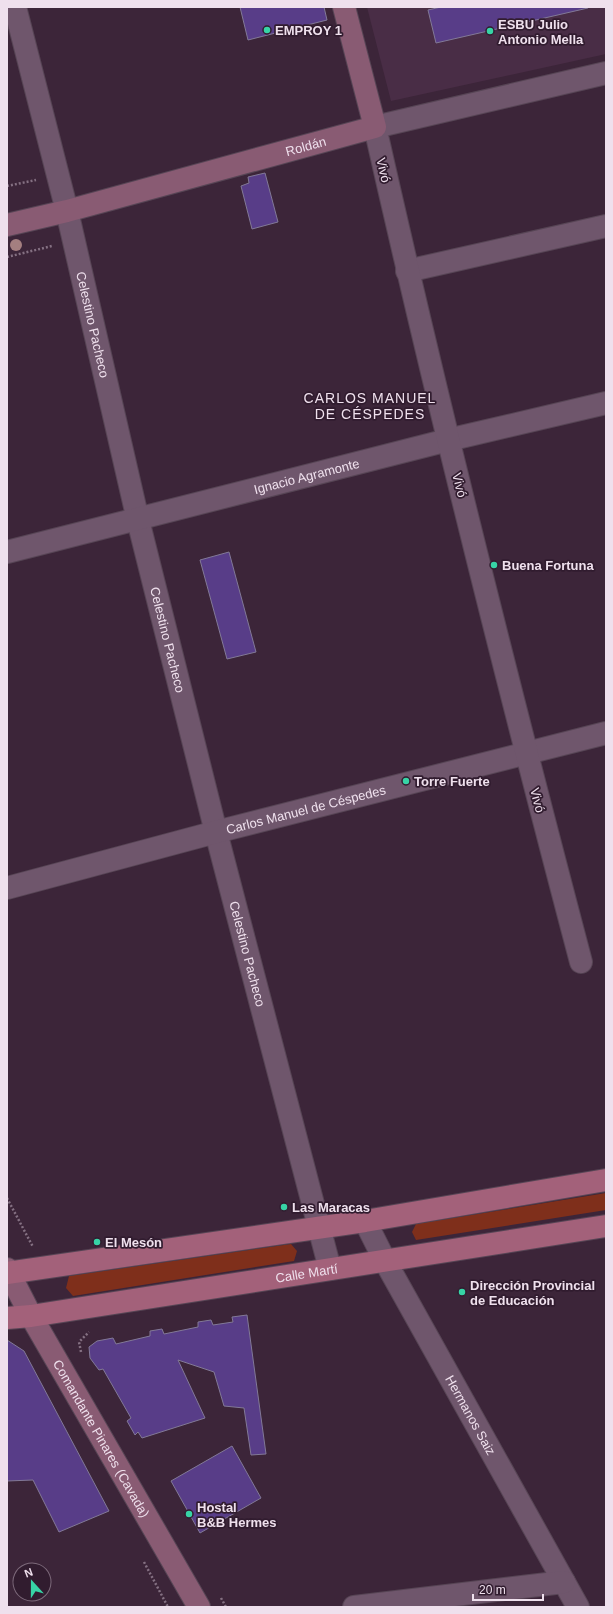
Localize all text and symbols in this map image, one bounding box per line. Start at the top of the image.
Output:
place label: ESBU Julio Antonio Mella [498,17,584,47]
place label: EMPROY 1 [275,23,342,38]
marker: EMPROY 1 [262,25,272,35]
marker: ESBU Julio Antonio Mella [485,26,495,36]
street label: Roldán [284,134,328,159]
street label: Vivó [373,156,394,184]
street label: Celestino Pacheco [73,270,112,379]
district label: CARLOS MANUEL DE CÉSPEDES [304,390,436,422]
street label: Ignacio Agramonte [252,456,361,497]
street label: Vivó [449,471,470,499]
place label: Buena Fortuna [502,558,594,573]
marker: Buena Fortuna [489,560,499,570]
street label: Celestino Pacheco [147,585,188,694]
place label: Torre Fuerte [414,774,490,789]
marker: Torre Fuerte [401,776,411,786]
street label: Carlos Manuel de Céspedes [224,782,388,837]
street label: Vivó [527,786,548,814]
street label: Celestino Pacheco [226,900,268,1008]
place label: Las Maracas [292,1200,370,1215]
marker: Las Maracas [279,1202,289,1212]
place label: El Mesón [105,1235,162,1250]
marker: El Mesón [92,1237,102,1247]
street label: Calle Martí [274,1261,339,1286]
place label: Dirección Provincial de Educación [470,1278,595,1308]
marker: Dirección Provincial de Educación [457,1287,467,1297]
street label: Comandante Pinares (Cavada) [50,1357,153,1520]
street label: Hermanos Saiz [442,1373,499,1458]
place label: Hostal B&B Hermes [197,1500,276,1530]
marker: Hostal B&B Hermes [184,1509,194,1519]
north arrow [12,1562,52,1602]
text: N [23,1566,34,1580]
scale bar [473,1576,543,1602]
text: 20 m [479,1583,506,1597]

